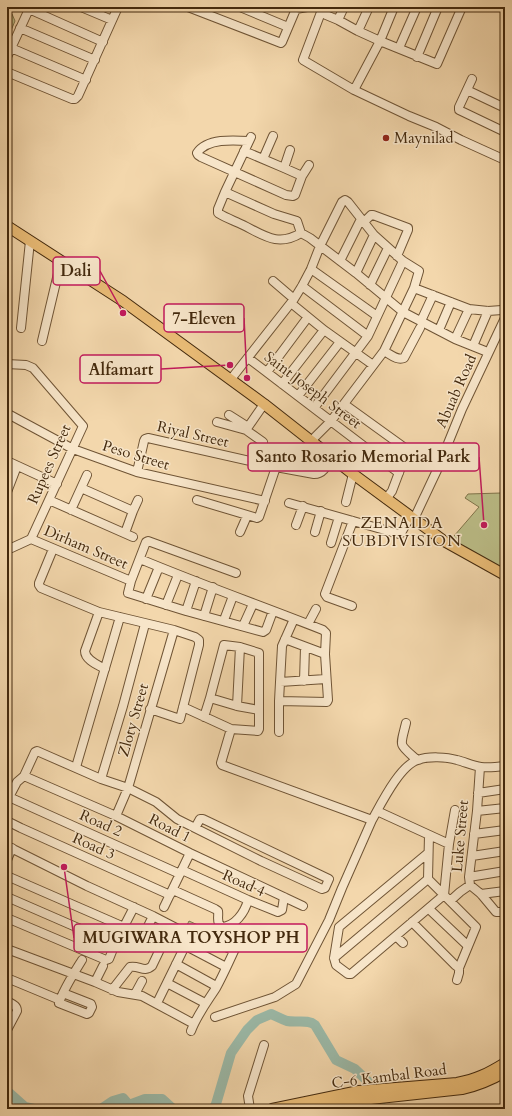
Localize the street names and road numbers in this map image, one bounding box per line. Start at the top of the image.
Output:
street label: Saint Joseph Street [260,347,366,433]
street label: Abuab Road [431,351,481,431]
street label: Riyal Street [155,416,231,452]
street label: Rupees Street [23,421,76,507]
street label: Peso Street [100,435,172,475]
street label: Dirham Street [41,520,131,574]
street label: Zloty Street [113,681,153,759]
street label: Luke Street [447,799,473,873]
street label: Road 2 [77,805,126,841]
street label: Road 1 [146,809,194,847]
street label: Road 3 [70,828,118,864]
street label: Road 4 [220,865,269,901]
street label: C-6 Kambal Road [330,1059,448,1093]

